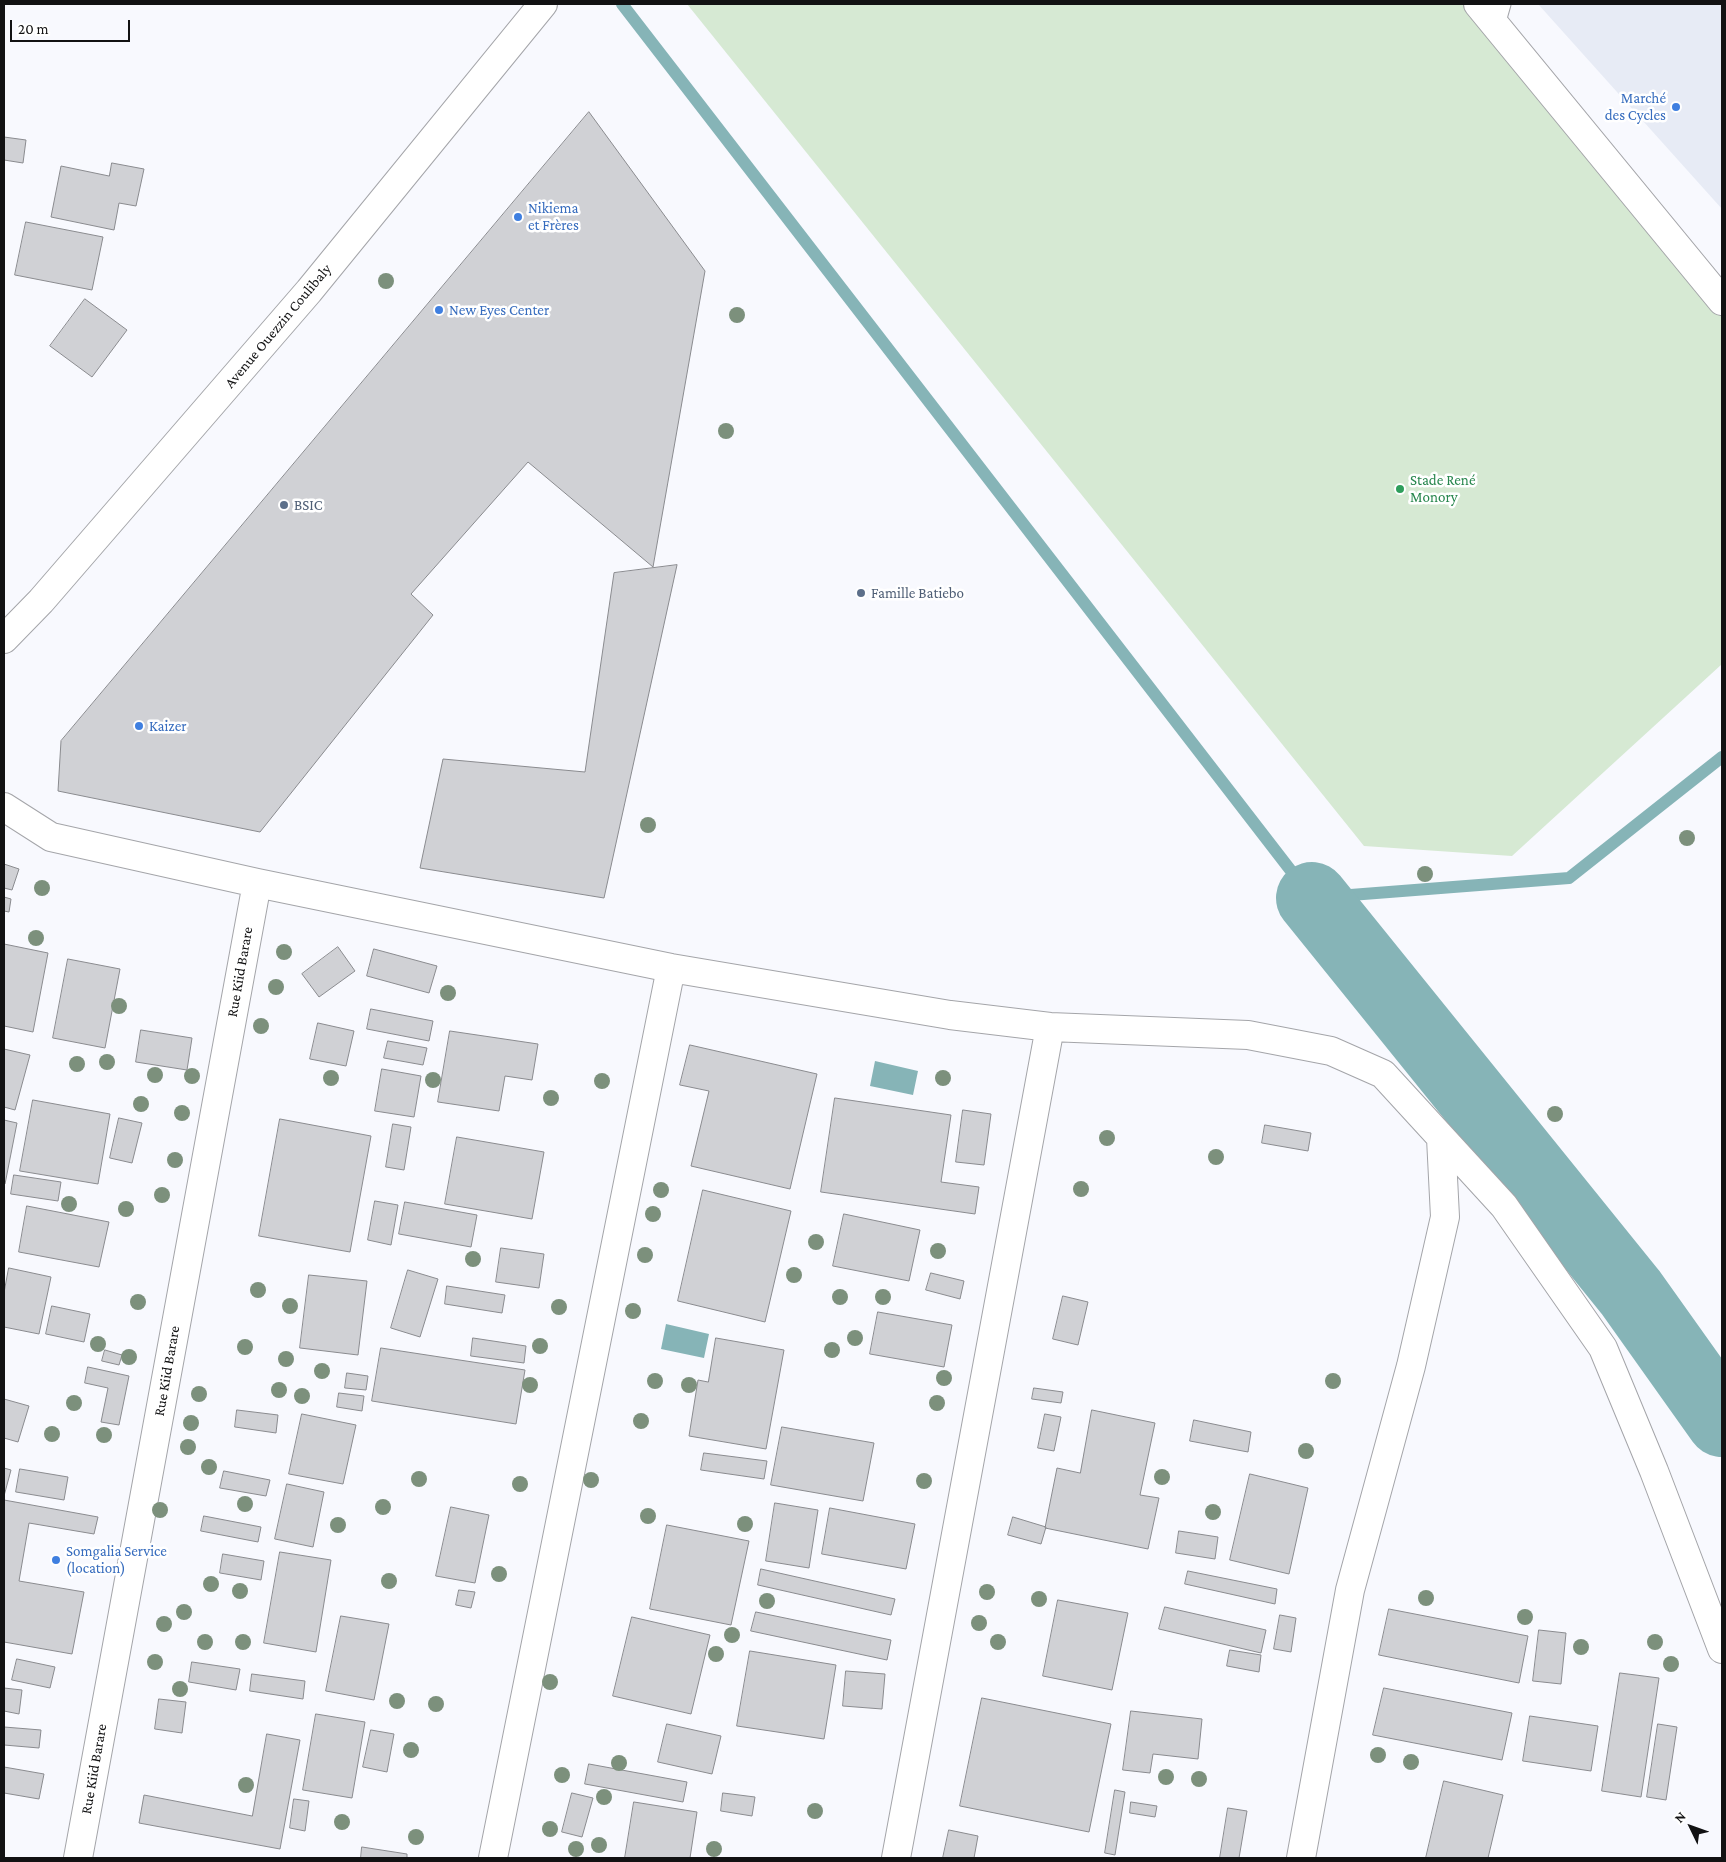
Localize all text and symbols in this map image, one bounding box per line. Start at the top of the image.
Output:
scale bar [12,10,132,42]
text: 20 m [18,21,49,37]
place label: Marché des Cycles [1605,89,1666,124]
marker: Marché des Cycles [1670,101,1682,113]
place label: Nikiema et Frères [528,199,579,234]
marker: Nikiema et Frères [512,211,524,223]
street label: Avenue Ouezzin Coulibaly [221,260,335,392]
place label: New Eyes Center [449,301,549,319]
marker: New Eyes Center [433,304,445,316]
place label: Stade René Monory [1410,471,1476,506]
marker: Stade René Monory [1394,483,1406,495]
place label: BSIC [294,496,323,514]
marker: BSIC [278,499,290,511]
place label: Famille Batiebo [871,584,964,602]
marker: Famille Batiebo [855,587,867,599]
place label: Kaizer [149,717,187,735]
marker: Kaizer [133,720,145,732]
street label: Rue Kiid Barare [223,925,257,1019]
street label: Rue Kiid Barare [150,1324,184,1418]
place label: Somgalia Service (location) [66,1542,167,1577]
marker: Somgalia Service (location) [50,1554,62,1566]
street label: Rue Kiid Barare [77,1722,111,1816]
north arrow [1666,1802,1716,1852]
text: N [1671,1808,1689,1826]

